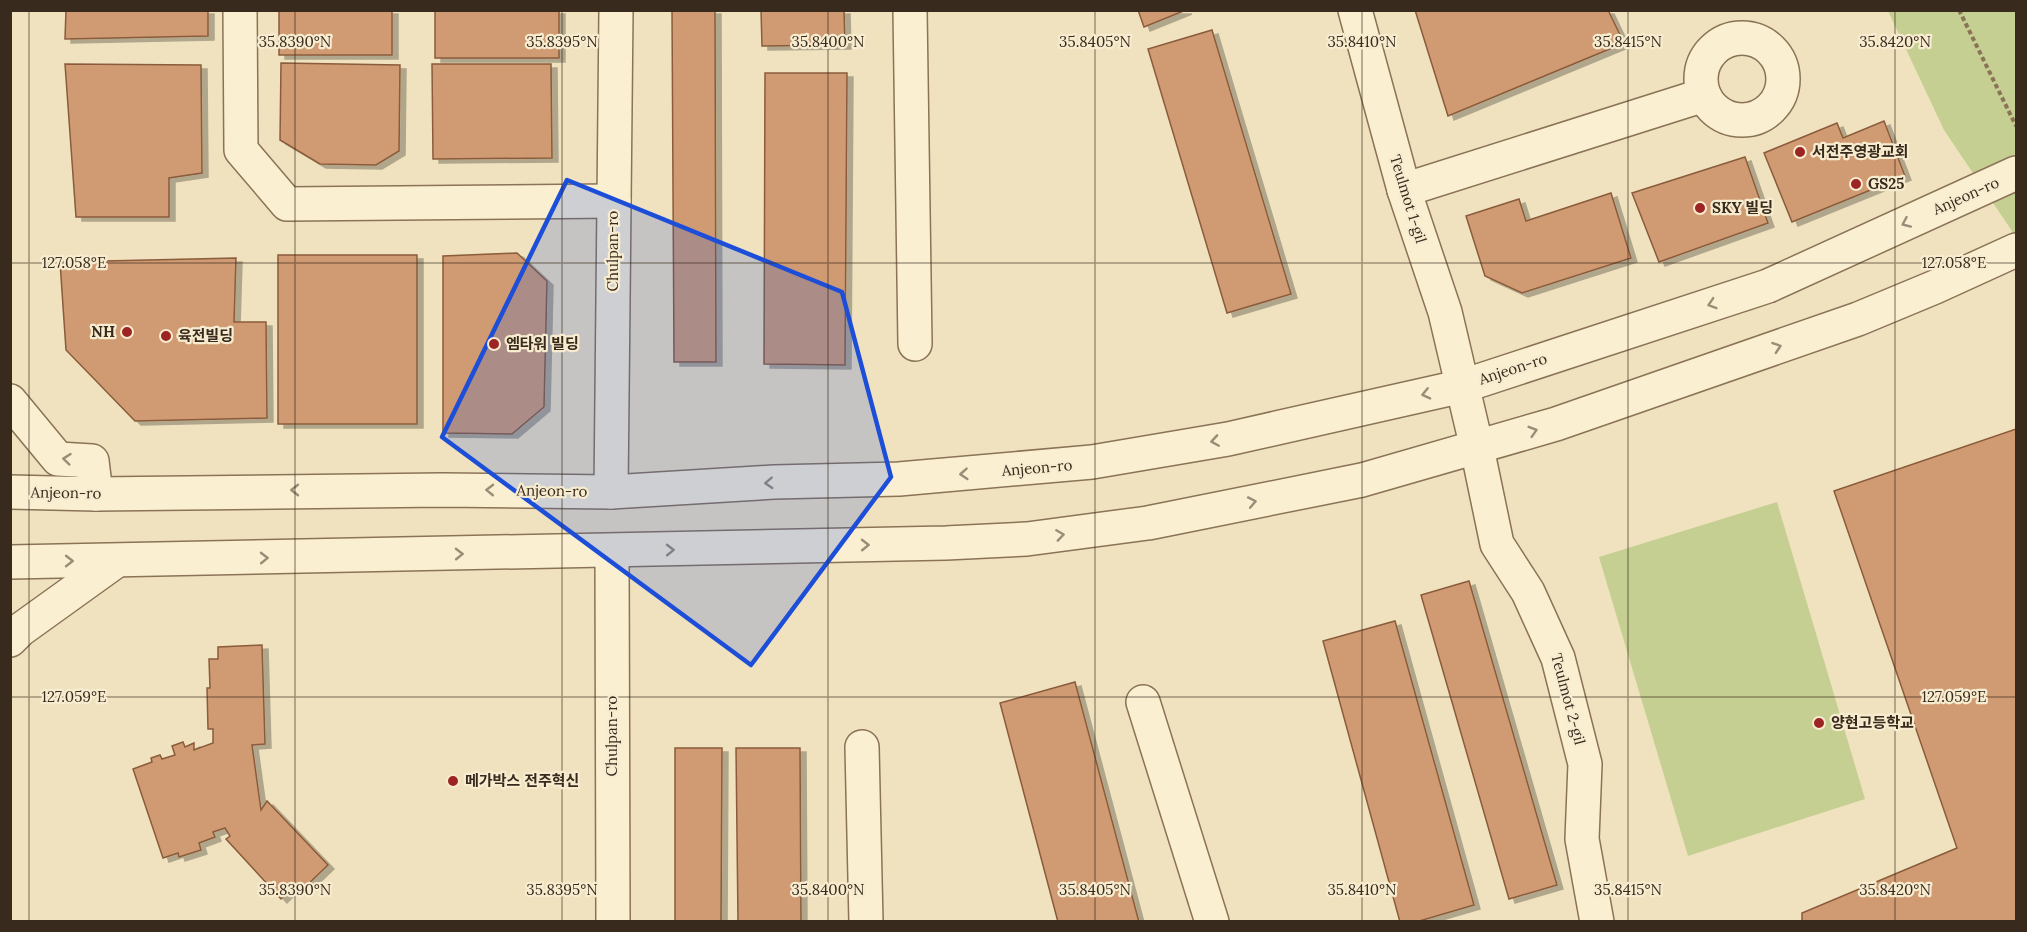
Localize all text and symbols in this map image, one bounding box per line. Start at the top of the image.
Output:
text: 35.8390°N [259,32,331,51]
text: 35.8395°N [526,32,598,51]
text: 35.8400°N [792,32,864,51]
text: 35.8405°N [1059,32,1131,51]
text: 35.8410°N [1327,32,1397,51]
text: 35.8415°N [1594,32,1662,51]
text: 35.8420°N [1859,32,1931,51]
place label: 서전주영광교회 [1812,142,1909,161]
marker: 서전주영광교회 [1793,145,1807,159]
street label: Teulmot 1-gil [1386,152,1431,245]
street label: Anjeon-ro [1929,172,2002,219]
place label: GS25 [1868,174,1904,193]
marker: GS25 [1849,177,1863,191]
place label: SKY 빌딩 [1712,198,1773,217]
marker: SKY 빌딩 [1693,201,1707,215]
street label: Chulpan-ro [603,210,622,291]
one-way arrow [1901,216,1912,228]
text: 127.058°E [42,253,106,272]
text: 127.058°E [1922,253,1986,272]
one-way arrow [1707,297,1718,309]
place label: NH [91,322,115,341]
marker: NH [120,325,134,339]
place label: 육전빌딩 [178,326,233,345]
marker: 육전빌딩 [159,329,173,343]
place label: 엠타워 빌딩 [506,334,579,353]
marker: 엠타워 빌딩 [487,337,501,351]
one-way arrow [1771,341,1782,354]
street label: Anjeon-ro [1475,348,1550,389]
one-way arrow [1421,387,1431,400]
one-way arrow [1527,426,1538,438]
one-way arrow [1211,435,1220,447]
one-way arrow [62,453,72,466]
street label: Anjeon-ro [1000,455,1073,480]
one-way arrow [959,467,968,480]
one-way arrow [764,476,773,489]
street label: Anjeon-ro [515,480,588,501]
street label: Anjeon-ro [29,482,102,503]
one-way arrow [290,484,299,497]
one-way arrow [485,484,494,497]
one-way arrow [1247,496,1257,509]
one-way arrow [1055,529,1065,541]
one-way arrow [861,539,870,551]
one-way arrow [666,543,675,556]
one-way arrow [454,548,463,560]
one-way arrow [259,552,268,564]
one-way arrow [64,555,73,567]
street label: Teulmot 2-gil [1547,651,1590,747]
text: 127.059°E [42,687,106,706]
text: 127.059°E [1922,687,1986,706]
street label: Chulpan-ro [602,695,621,776]
place label: 양현고등학교 [1831,713,1914,732]
marker: 양현고등학교 [1812,716,1826,730]
place label: 메가박스 전주혁신 [465,771,579,790]
marker: 메가박스 전주혁신 [446,774,460,788]
text: 35.8390°N [259,880,331,899]
text: 35.8395°N [526,880,598,899]
text: 35.8400°N [792,880,864,899]
text: 35.8405°N [1059,880,1131,899]
text: 35.8410°N [1327,880,1397,899]
text: 35.8415°N [1594,880,1662,899]
text: 35.8420°N [1859,880,1931,899]

